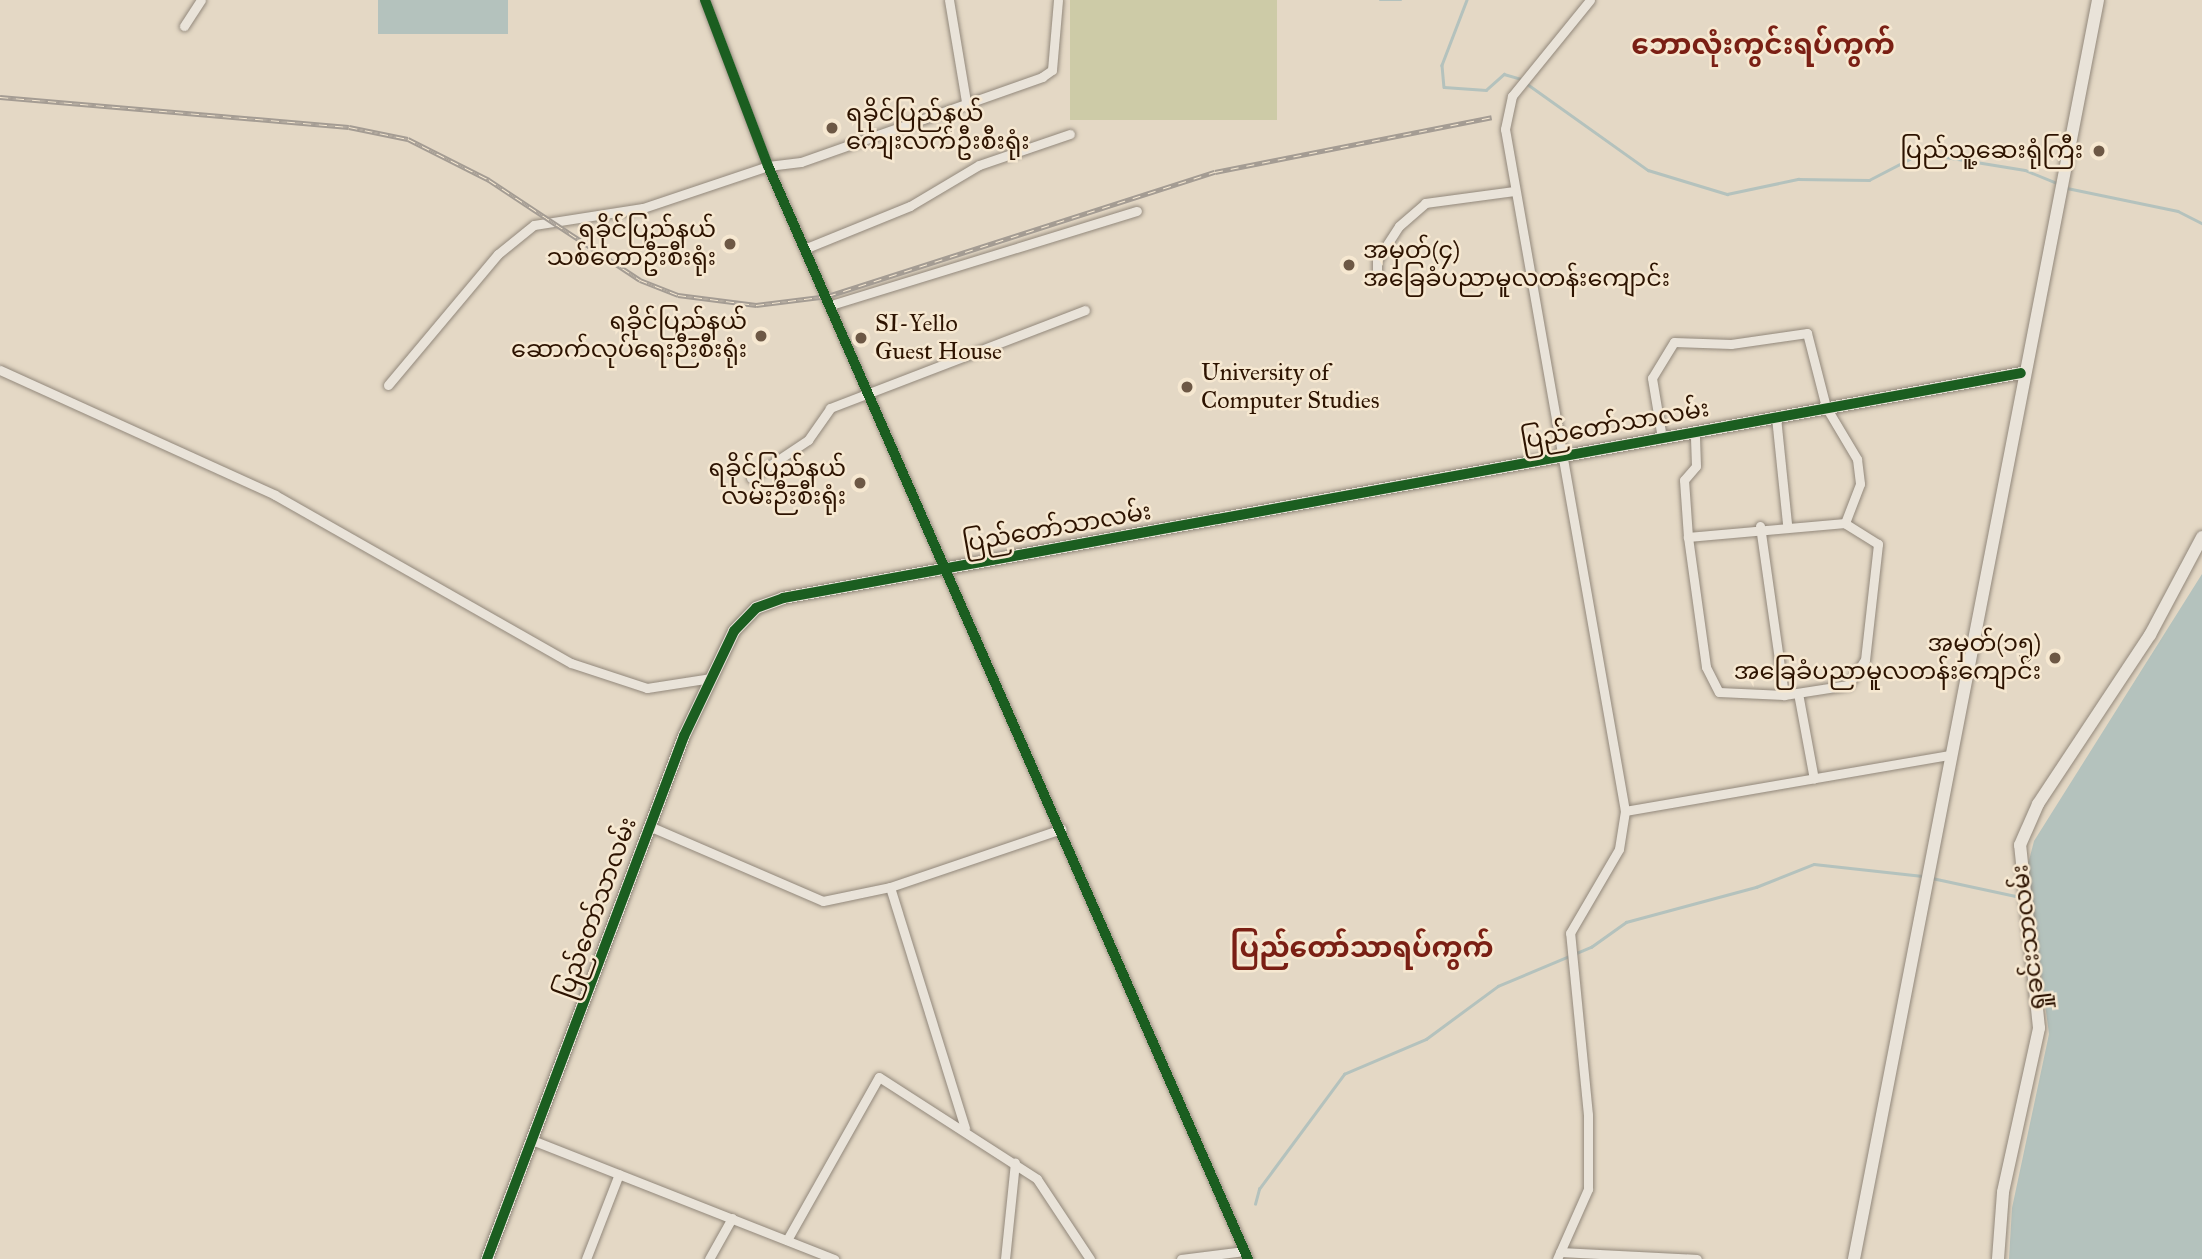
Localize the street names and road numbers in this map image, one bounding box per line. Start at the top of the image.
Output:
street label: ပြည်တော်သာလမ်း [1519,394,1711,456]
street label: ပြည်တော်သာလမ်း [961,497,1153,559]
street label: ပြည်တော်သာလမ်း [551,814,643,1002]
street label: ရှုခင်းသာလမ်း [2006,863,2052,1013]

